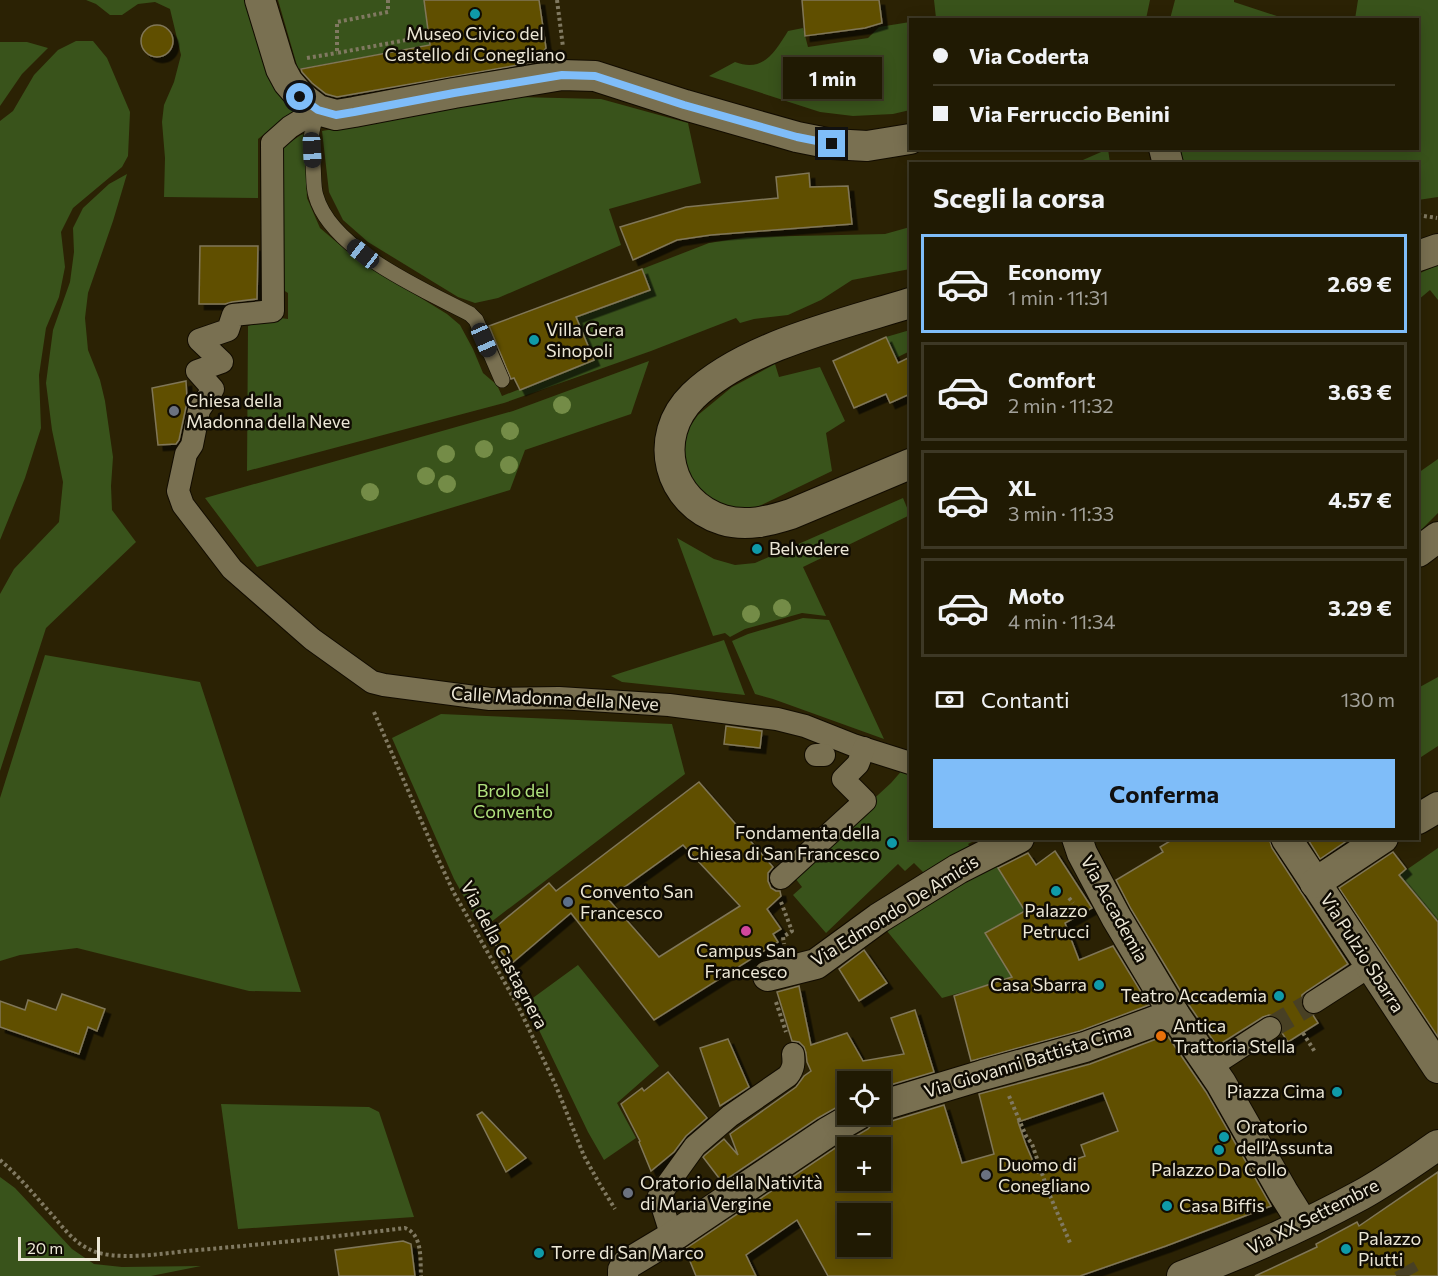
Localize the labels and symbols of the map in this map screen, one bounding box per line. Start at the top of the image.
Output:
marker: Museo Civico del Castello di Conegliano [468,7,482,21]
place label: Museo Civico del Castello di Conegliano [385,22,565,65]
callout: 1 min [782,57,882,99]
route start [286,83,313,110]
route end [818,130,845,157]
car [302,132,322,168]
car [343,236,383,272]
place label: Villa Gera Sinopoli [546,318,624,361]
car [468,320,500,360]
marker: Villa Gera Sinopoli [527,333,541,347]
place label: Chiesa della Madonna della Neve [186,389,350,432]
marker: Chiesa della Madonna della Neve [167,404,181,418]
place label: Belvedere [769,537,849,559]
marker: Belvedere [750,542,764,556]
street label: Calle Madonna della Neve [451,682,660,714]
park label: Brolo del Convento [473,779,553,822]
place label: Fondamenta della Chiesa di San Francesco [687,821,880,864]
marker: Fondamenta della Chiesa di San Francesco [885,836,899,850]
street label: Via Edmondo De Amicis [807,850,982,971]
street label: Via Accademia [1076,851,1153,966]
street label: Via della Castagnera [457,877,553,1032]
place label: Convento San Francesco [580,880,694,923]
marker: Palazzo Petrucci [1049,884,1063,898]
street label: Via Pulzio Sbarra [1316,889,1410,1016]
marker: Convento San Francesco [561,895,575,909]
place label: Palazzo Petrucci [1022,899,1090,942]
marker: Campus San Francesco [739,924,753,938]
place label: Campus San Francesco [696,939,796,982]
place label: Casa Sbarra [990,973,1087,995]
marker: Casa Sbarra [1092,978,1106,992]
place label: Teatro Accademia [1121,984,1267,1006]
marker: Teatro Accademia [1272,989,1286,1003]
place label: Antica Trattoria Stella [1173,1014,1295,1057]
street label: Via Giovanni Battista Cima [921,1018,1134,1102]
marker: Antica Trattoria Stella [1154,1029,1168,1043]
place label: Piazza Cima [1227,1080,1325,1102]
marker: Piazza Cima [1330,1085,1344,1099]
place label: Oratorio dell’Assunta [1236,1115,1333,1158]
marker: Oratorio dell’Assunta [1217,1130,1231,1144]
marker: Palazzo Da Collo [1212,1143,1226,1157]
place label: Duomo di Conegliano [998,1153,1090,1196]
place label: Palazzo Da Collo [1151,1158,1287,1180]
marker: Duomo di Conegliano [979,1168,993,1182]
place label: Oratorio della Natività di Maria Vergine [640,1171,823,1214]
street label: Via XX Settembre [1243,1174,1382,1259]
marker: Oratorio della Natività di Maria Vergine [621,1186,635,1200]
place label: Casa Biffis [1179,1194,1265,1216]
marker: Casa Biffis [1160,1199,1174,1213]
place label: Palazzo Piutti [1358,1227,1421,1270]
scale bar [18,1234,100,1262]
place label: Torre di San Marco [551,1241,704,1263]
marker: Palazzo Piutti [1339,1242,1353,1256]
marker: Torre di San Marco [532,1246,546,1260]

